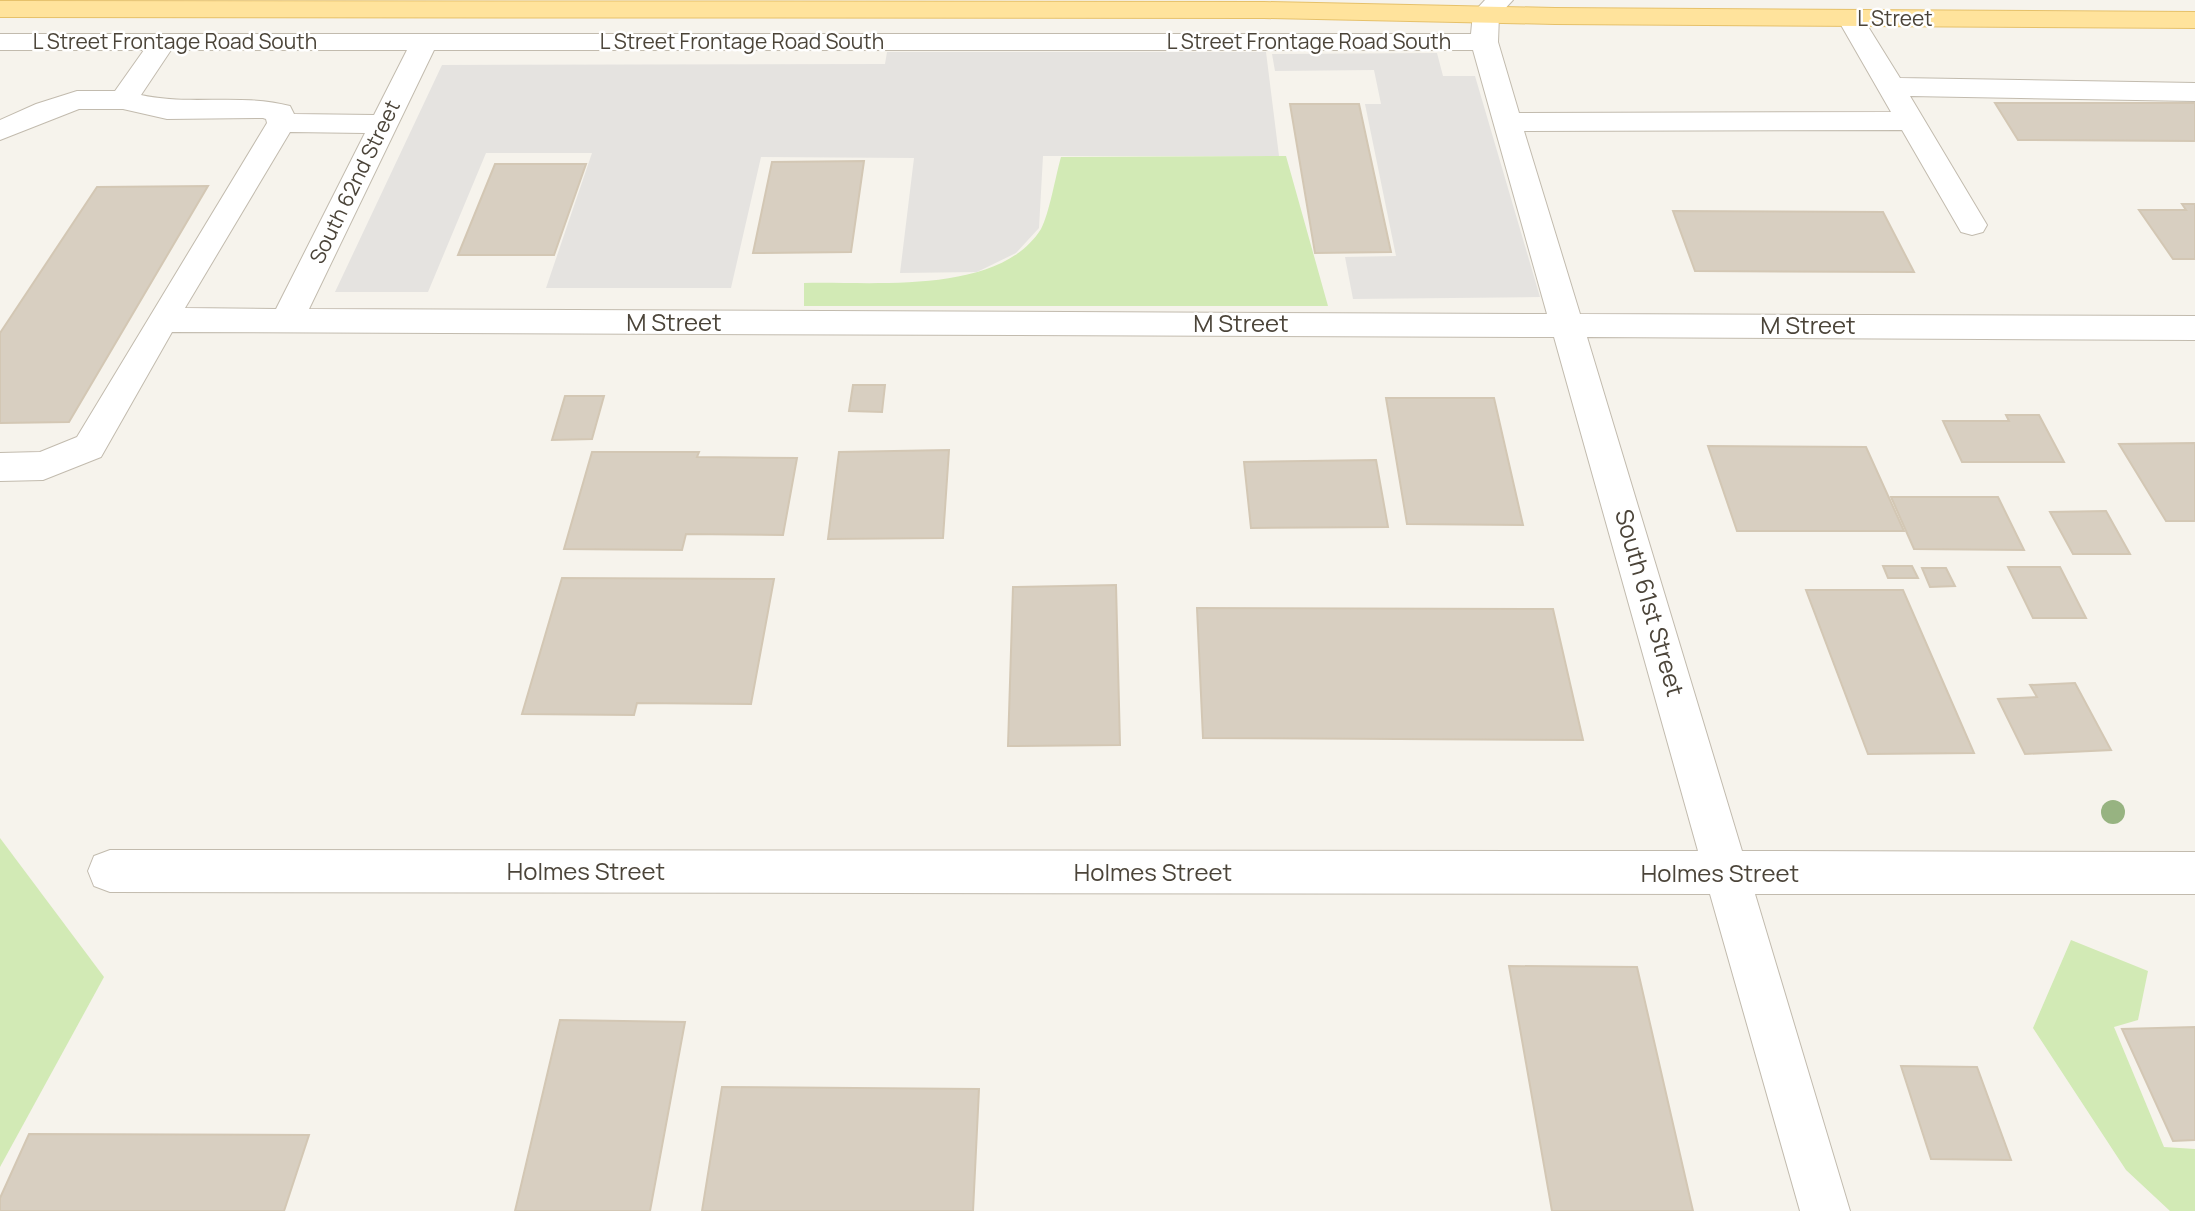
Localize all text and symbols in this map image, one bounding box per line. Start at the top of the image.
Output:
street label: L Street [1857,4,1933,32]
street label: L Street Frontage Road South [33,27,317,55]
street label: L Street Frontage Road South [600,27,884,55]
street label: L Street Frontage Road South [1167,27,1451,55]
street label: South 62nd Street [302,95,406,268]
street label: M Street [626,305,722,338]
street label: M Street [1193,306,1289,339]
street label: M Street [1760,308,1856,341]
street label: South 61st Street [1608,505,1693,700]
street label: Holmes Street [507,854,665,887]
street label: Holmes Street [1074,855,1232,888]
street label: Holmes Street [1641,856,1799,889]

